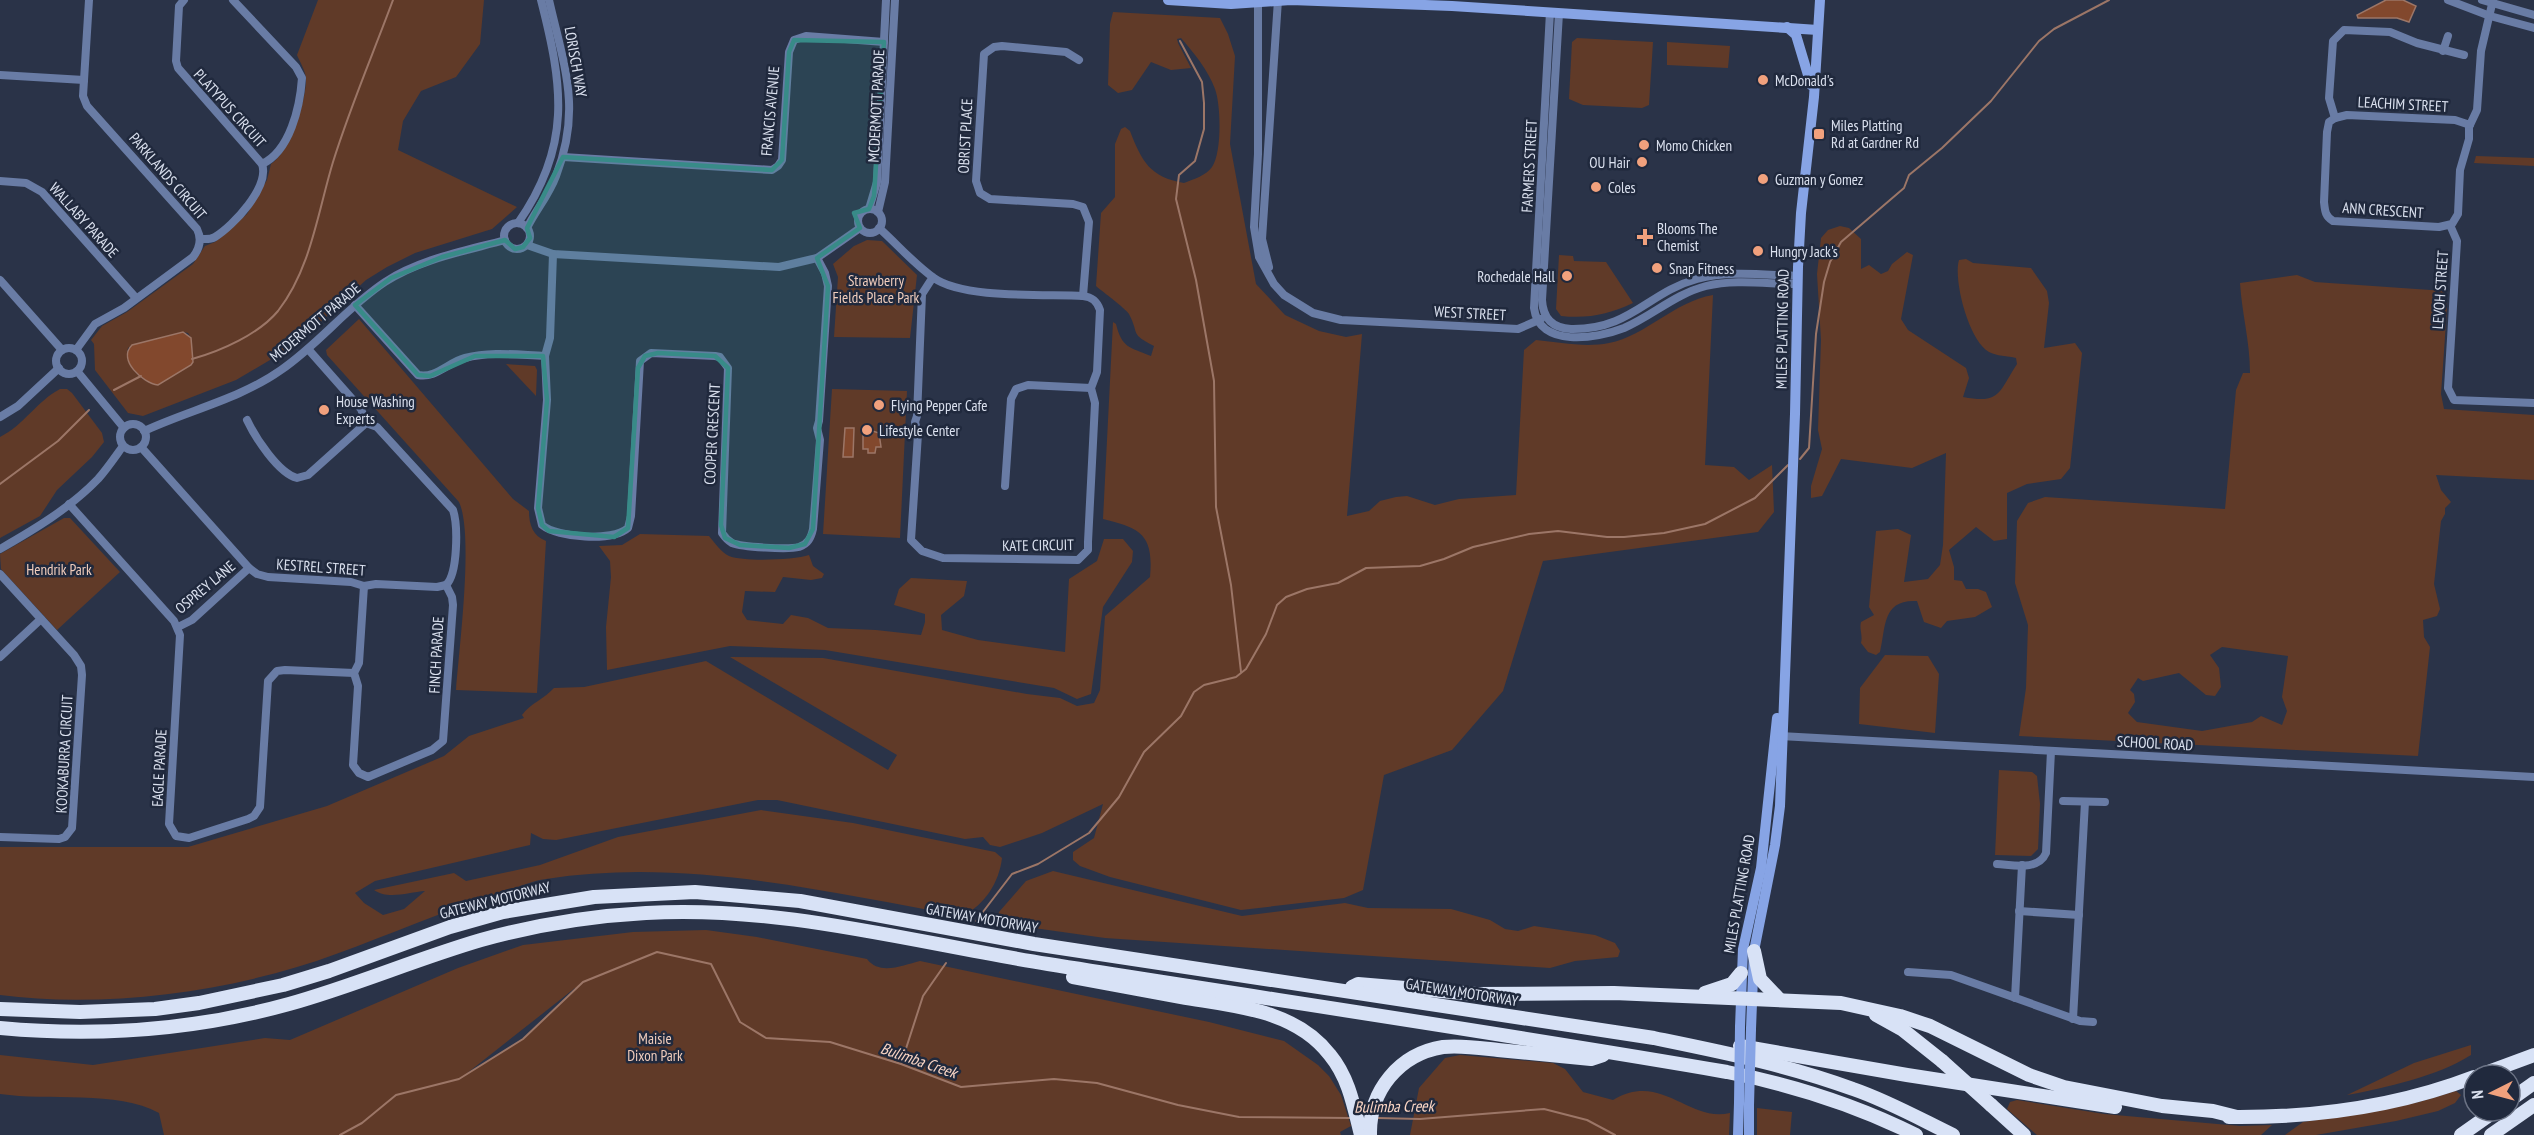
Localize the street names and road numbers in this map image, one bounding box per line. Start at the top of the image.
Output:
street label: LORISCH WAY [560,25,592,99]
street label: MCDERMOTT PARADE [864,49,888,163]
street label: PLATYPUS CIRCUIT [190,65,270,151]
street label: FRANCIS AVENUE [757,65,783,157]
street label: LEACHIM STREET [2357,92,2449,116]
street label: OBRIST PLACE [954,98,976,174]
street label: FARMERS STREET [1517,119,1541,213]
street label: PARKLANDS CIRCUIT [125,129,211,223]
street label: WALLABY PARADE [45,179,123,261]
street label: ANN CRESCENT [2342,198,2425,222]
street label: LEVOH STREET [2428,250,2452,330]
street label: MILES PLATTING ROAD [1771,269,1793,389]
street label: MCDERMOTT PARADE [266,278,364,366]
street label: WEST STREET [1433,302,1507,324]
street label: COOPER CRESCENT [700,382,724,485]
street label: KATE CIRCUIT [1002,535,1074,555]
street label: KESTREL STREET [276,554,367,580]
street label: OSPREY LANE [171,556,239,618]
street label: FINCH PARADE [424,616,448,694]
street label: KOOKABURRA CIRCUIT [51,694,77,814]
street label: EAGLE PARADE [147,729,171,807]
street label: SCHOOL ROAD [2116,732,2194,754]
street label: MILES PLATTING ROAD [1719,833,1759,955]
street label: GATEWAY MOTORWAY [438,877,553,923]
street label: GATEWAY MOTORWAY [924,899,1040,937]
street label: GATEWAY MOTORWAY [1404,974,1520,1010]

